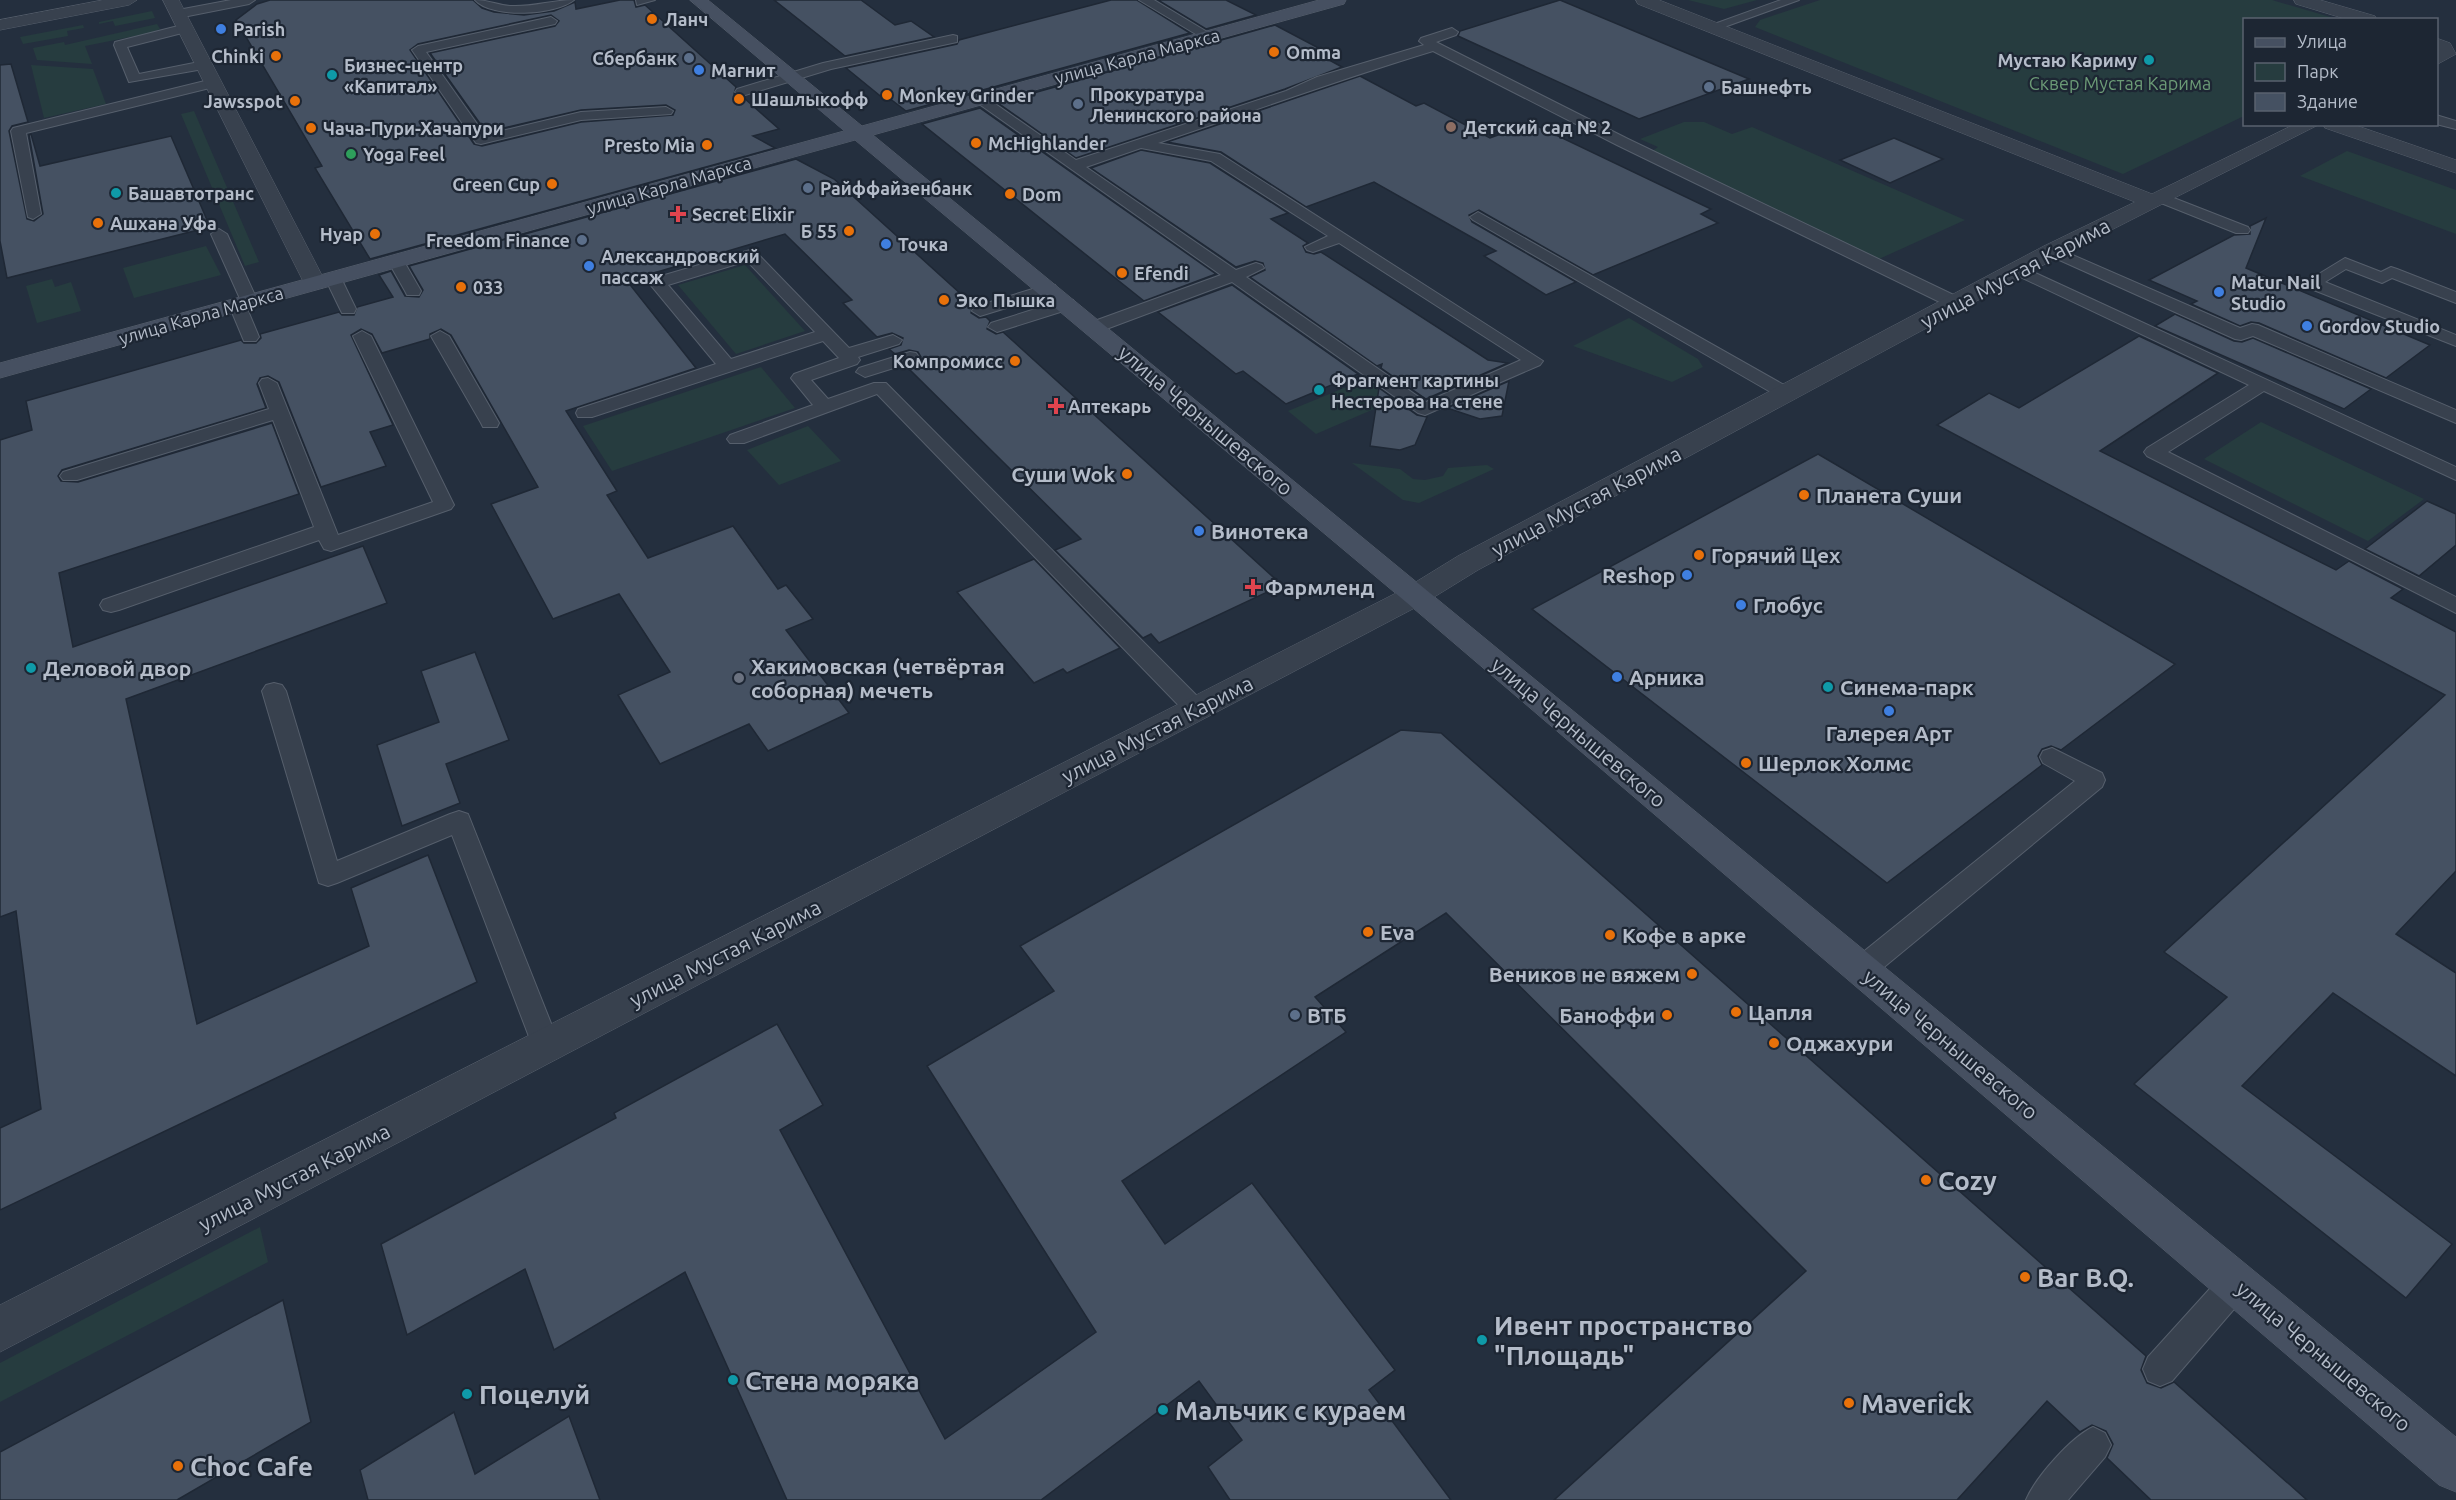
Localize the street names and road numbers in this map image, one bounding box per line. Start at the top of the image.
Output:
street label: улица Карла Маркса [1052,24,1222,88]
street label: улица Карла Маркса [584,152,754,218]
street label: улица Мустая Карима [1916,213,2114,333]
street label: улица Карла Маркса [116,282,286,348]
street label: улица Чернышевского [1114,340,1298,500]
street label: улица Мустая Карима [1487,441,1685,561]
street label: улица Чернышевского [1487,652,1671,812]
street label: улица Мустая Карима [1057,670,1257,788]
street label: улица Мустая Карима [625,894,825,1012]
street label: улица Чернышевского [1859,964,2043,1124]
street label: улица Мустая Карима [194,1118,394,1236]
street label: улица Чернышевского [2232,1276,2416,1436]

